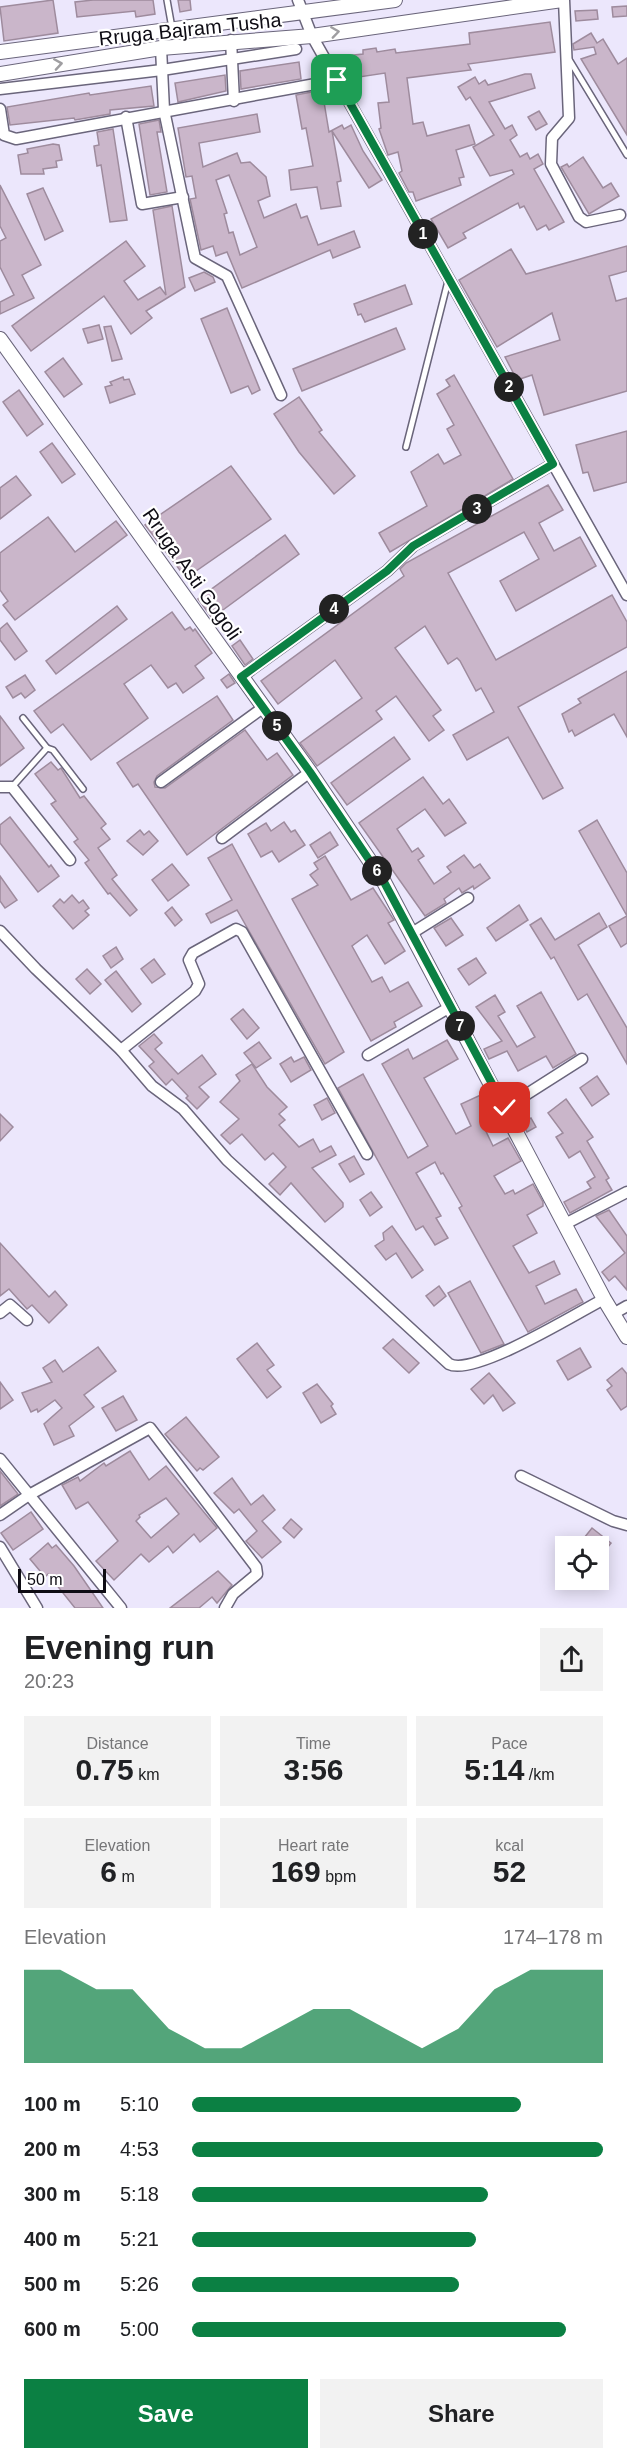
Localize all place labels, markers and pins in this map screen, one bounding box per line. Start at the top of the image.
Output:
pin [311,54,362,105]
pin: 1 [408,219,438,249]
pin: 2 [494,372,524,402]
pin: 3 [462,494,492,524]
pin: 4 [319,594,349,624]
pin: 5 [262,711,292,741]
pin: 6 [362,856,392,886]
pin: 7 [445,1011,475,1041]
pin [479,1082,530,1133]

